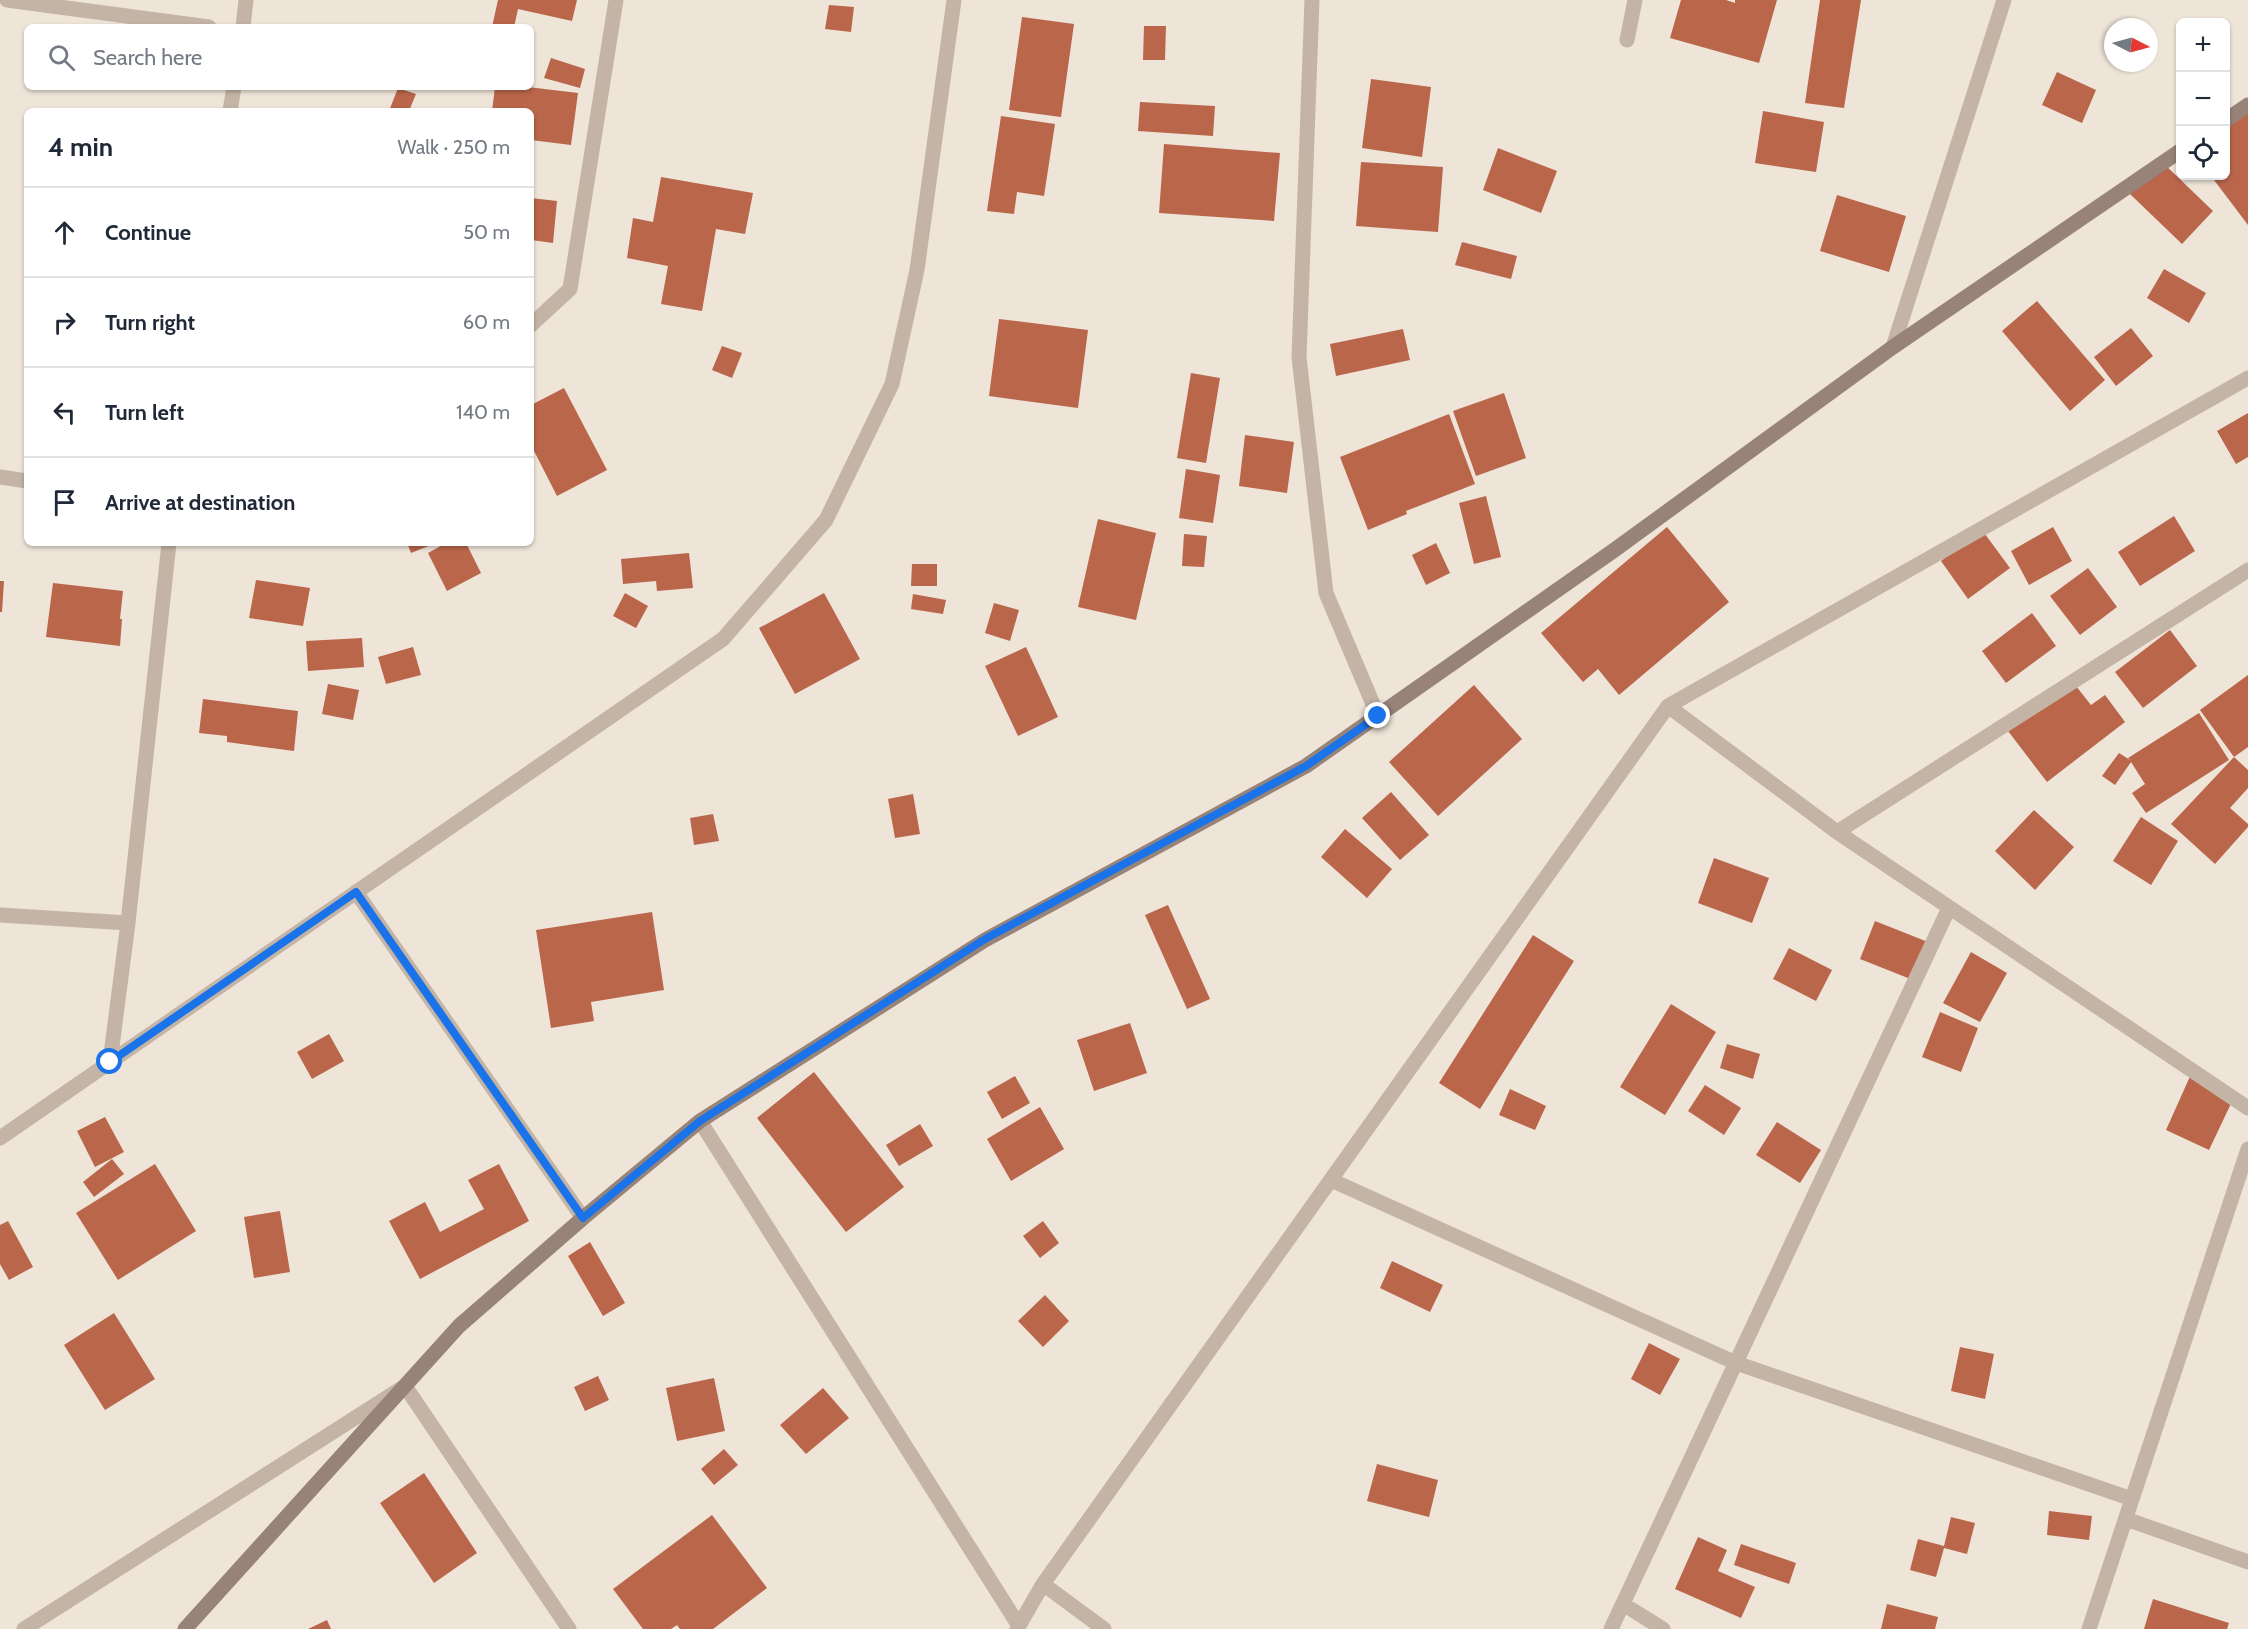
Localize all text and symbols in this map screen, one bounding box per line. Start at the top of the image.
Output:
north arrow [2104,18,2158,72]
map controls [2176,18,2230,180]
button: + [2176,18,2230,72]
search box [24,24,534,90]
icon: search [45,41,78,74]
text: Search here [93,44,202,71]
button: − [2176,72,2230,126]
button: locate [2176,126,2230,180]
text: 4 min [48,131,113,163]
text: Walk · 250 m [398,135,510,159]
icon: ahead [48,216,81,249]
text: Continue [105,219,191,246]
text: 50 m [463,220,510,244]
icon: right [48,306,81,339]
text: Turn right [105,309,195,336]
text: 60 m [463,310,510,334]
icon: left [48,396,81,429]
text: Turn left [105,399,184,426]
text: 140 m [456,400,510,424]
icon: arrive [48,486,81,519]
text: Arrive at destination [105,489,295,516]
route end [1364,702,1390,728]
route start [96,1048,122,1074]

